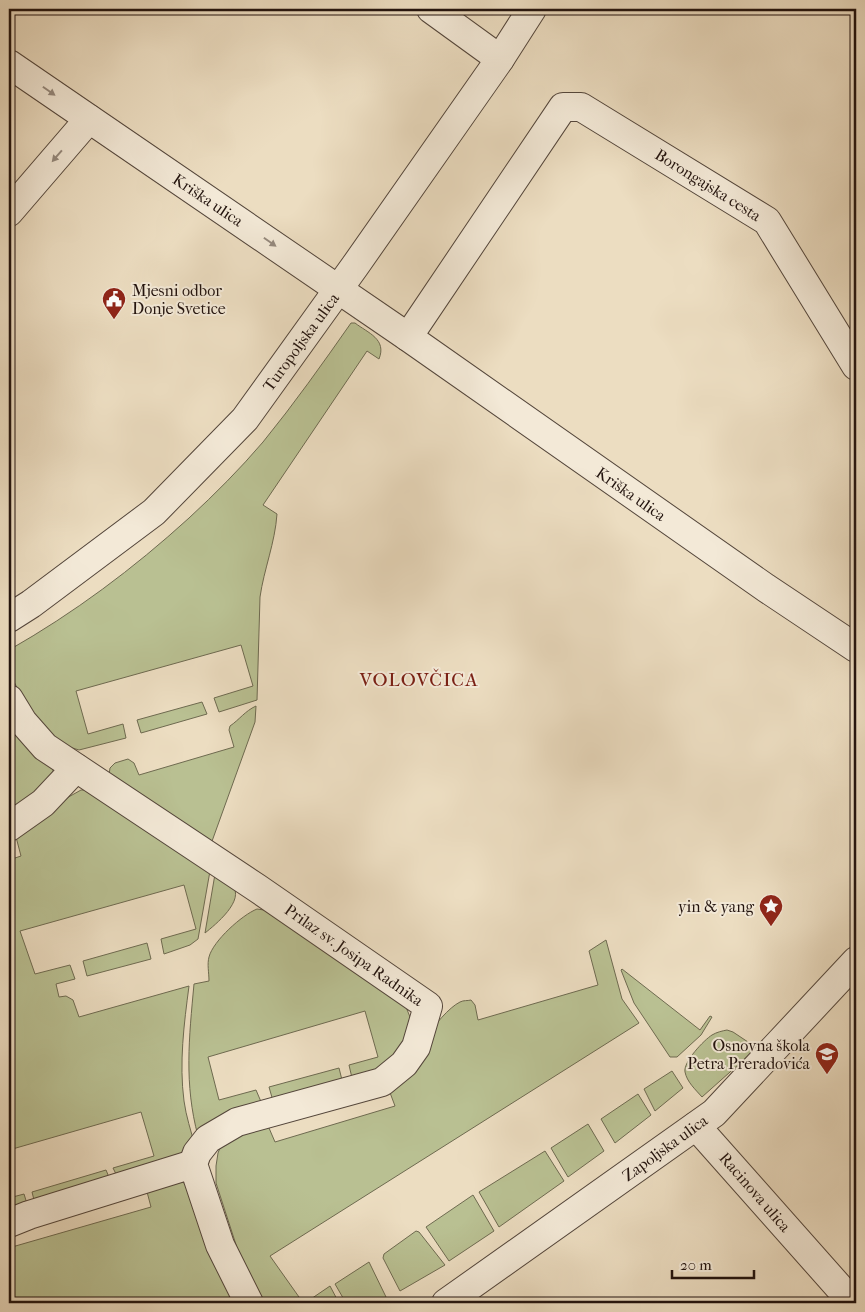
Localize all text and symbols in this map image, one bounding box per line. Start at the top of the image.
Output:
one-way arrow [42,86,56,96]
street label: Borongajska cesta [652,145,765,226]
one-way arrow [52,150,63,162]
street label: Kriška ulica [169,170,247,231]
one-way arrow [263,237,276,247]
place label: Mjesni odbor Donje Svetice [132,281,226,318]
public building icon: Mjesni odbor Donje Svetice [101,286,127,320]
street label: Turopoljska ulica [259,289,343,395]
street label: Kriška ulica [593,463,670,525]
district label: VOLOVČICA [359,668,478,691]
place icon: yin & yang [758,893,784,927]
place label: yin & yang [678,897,754,916]
street label: Prilaz sv. Josipa Radnika [281,900,427,1010]
place label: Osnovna škola Petra Preradovića [687,1036,811,1073]
school or university icon: Osnovna škola Petra Preradovića [814,1041,840,1075]
street label: Zapoljska ulica [619,1110,712,1185]
street label: Racinova ulica [715,1148,795,1236]
scale bar [672,1247,755,1279]
text: 20 m [680,1256,712,1274]

